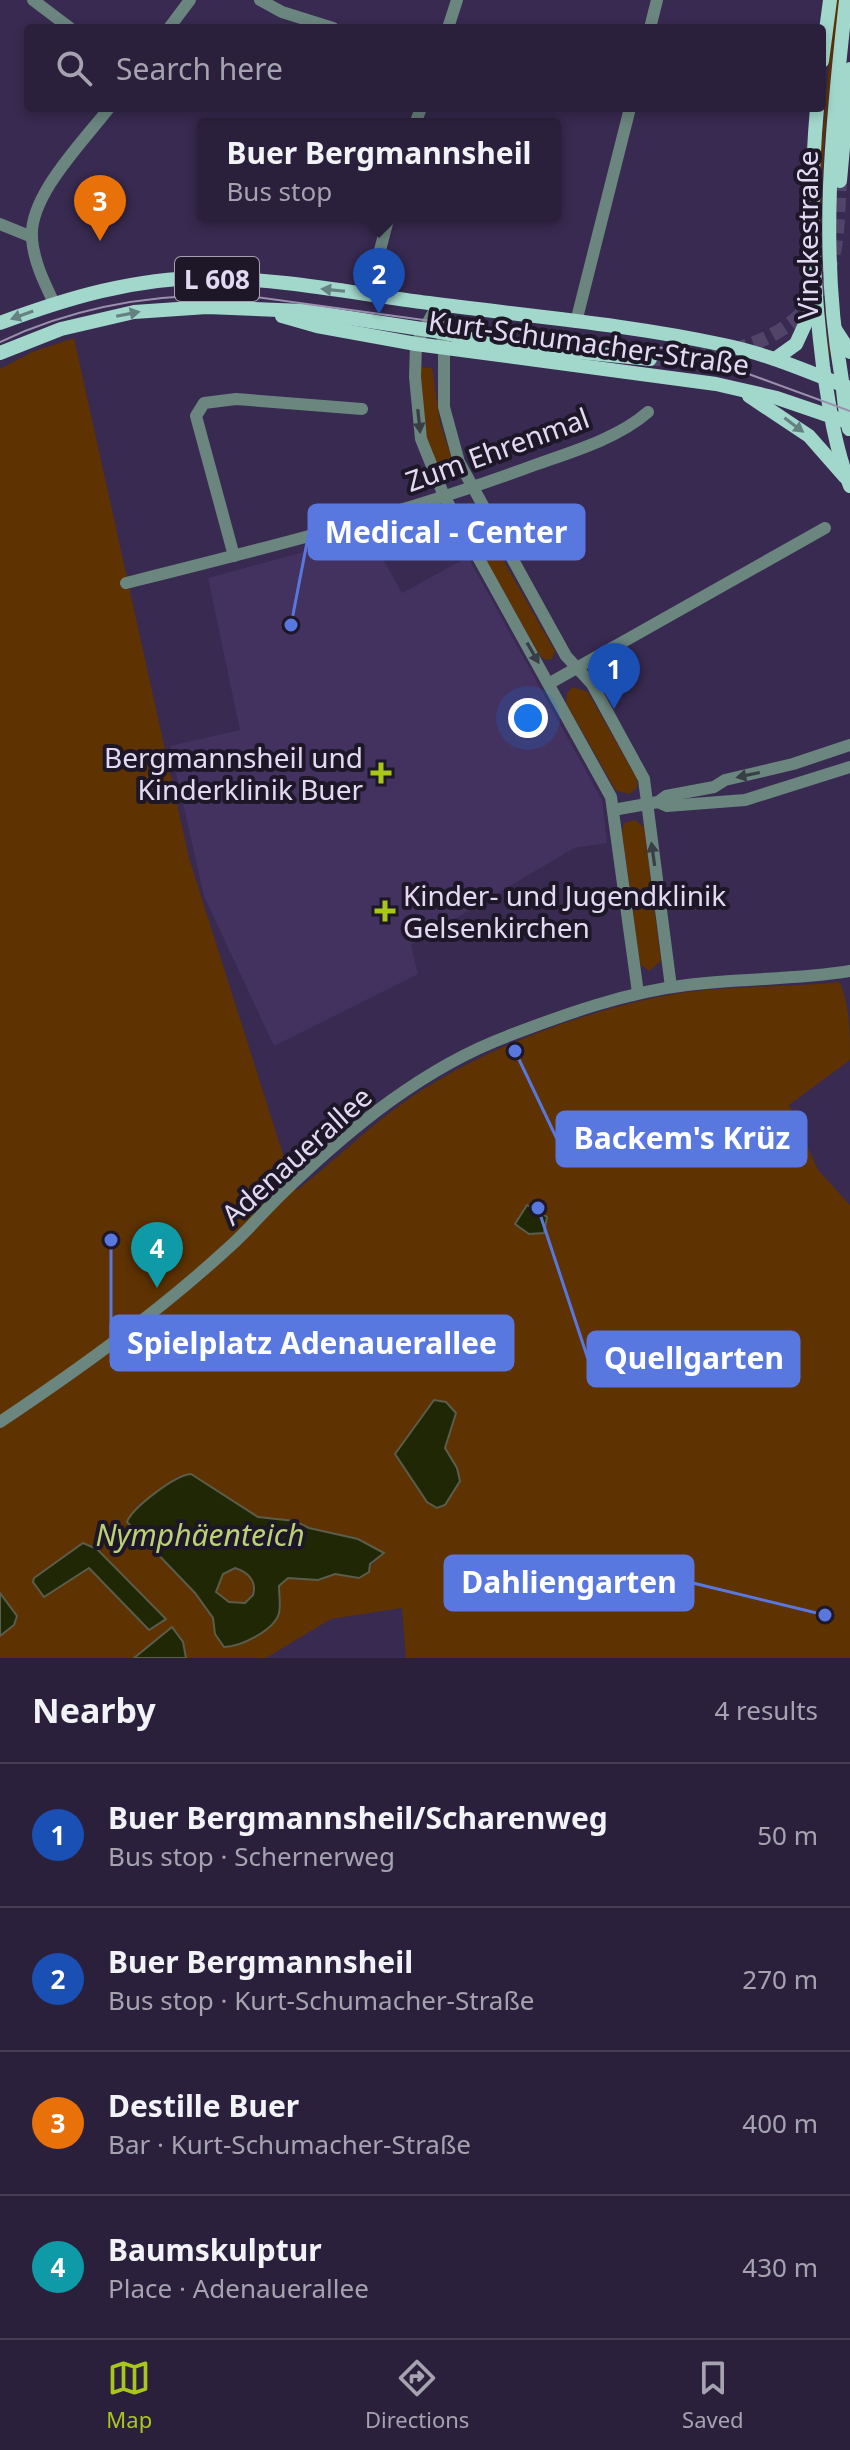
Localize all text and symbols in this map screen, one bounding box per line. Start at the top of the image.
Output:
search box [24,24,826,112]
icon: search [52,46,96,90]
text: Search here [116,48,283,89]
popup [197,118,561,222]
text: Buer Bergmannsheil [226,132,532,173]
street label: Vinckestraße [788,150,826,320]
text: Bus stop [226,173,332,209]
pin: 3 [74,175,126,241]
pin: 2 [353,248,405,314]
road number: L 608 [175,257,259,301]
one-way arrow [320,284,345,297]
street label: Kurt-Schumacher-Straße [426,301,752,383]
one-way arrow [115,308,140,320]
one-way arrow [10,309,34,321]
street label: Zum Ehrenmal [400,398,594,500]
one-way arrow [413,409,426,434]
one-way arrow [783,417,805,433]
callout: Medical - Center [309,505,584,559]
text: Medical - Center [325,511,568,552]
one-way arrow [526,642,540,664]
pin: 1 [588,643,640,709]
your location [508,698,548,738]
place label: Bergmannsheil und Kinderklinik Buer [104,738,363,808]
marker: Bergmannsheil und Kinderklinik Buer [370,762,392,784]
one-way arrow [736,769,761,782]
one-way arrow [646,841,659,866]
place label: Kinder- und Jugendklinik Gelsenkirchen [403,876,726,946]
marker: Kinder- und Jugendklinik Gelsenkirchen [374,900,396,922]
street label: Adenauerallee [213,1077,379,1233]
callout: Backem's Krüz [557,1112,806,1166]
text: Backem's Krüz [574,1117,790,1158]
pin: 4 [131,1222,183,1288]
callout: Spielplatz Adenauerallee [111,1316,513,1370]
text: Spielplatz Adenauerallee [127,1322,497,1363]
callout: Quellgarten [588,1332,799,1386]
text: Quellgarten [604,1337,784,1378]
water label: Nymphäenteich [95,1514,305,1555]
callout: Dahliengarten [445,1556,693,1610]
text: Dahliengarten [461,1561,677,1602]
text: Nearby [32,1687,156,1733]
text: 4 results [714,1692,818,1728]
text: Buer Bergmannsheil/Scharenweg [108,1797,608,1838]
text: 1 [51,1817,65,1853]
text: 50 m [757,1817,818,1853]
text: Bus stop · Schernerweg [108,1838,395,1874]
text: Buer Bergmannsheil [108,1941,413,1982]
text: 2 [51,1961,65,1997]
text: 270 m [742,1961,818,1997]
text: Bus stop · Kurt-Schumacher-Straße [108,1982,535,2018]
text: Destille Buer [108,2085,299,2126]
text: 3 [51,2105,65,2141]
text: 400 m [742,2105,818,2141]
text: Bar · Kurt-Schumacher-Straße [108,2126,471,2162]
text: Baumskulptur [108,2229,322,2270]
text: 4 [51,2249,65,2285]
text: 430 m [742,2249,818,2285]
text: Place · Adenauerallee [108,2270,369,2306]
tab: Map [106,2356,152,2434]
tab: Directions [365,2356,469,2434]
tab: Saved [682,2356,744,2434]

